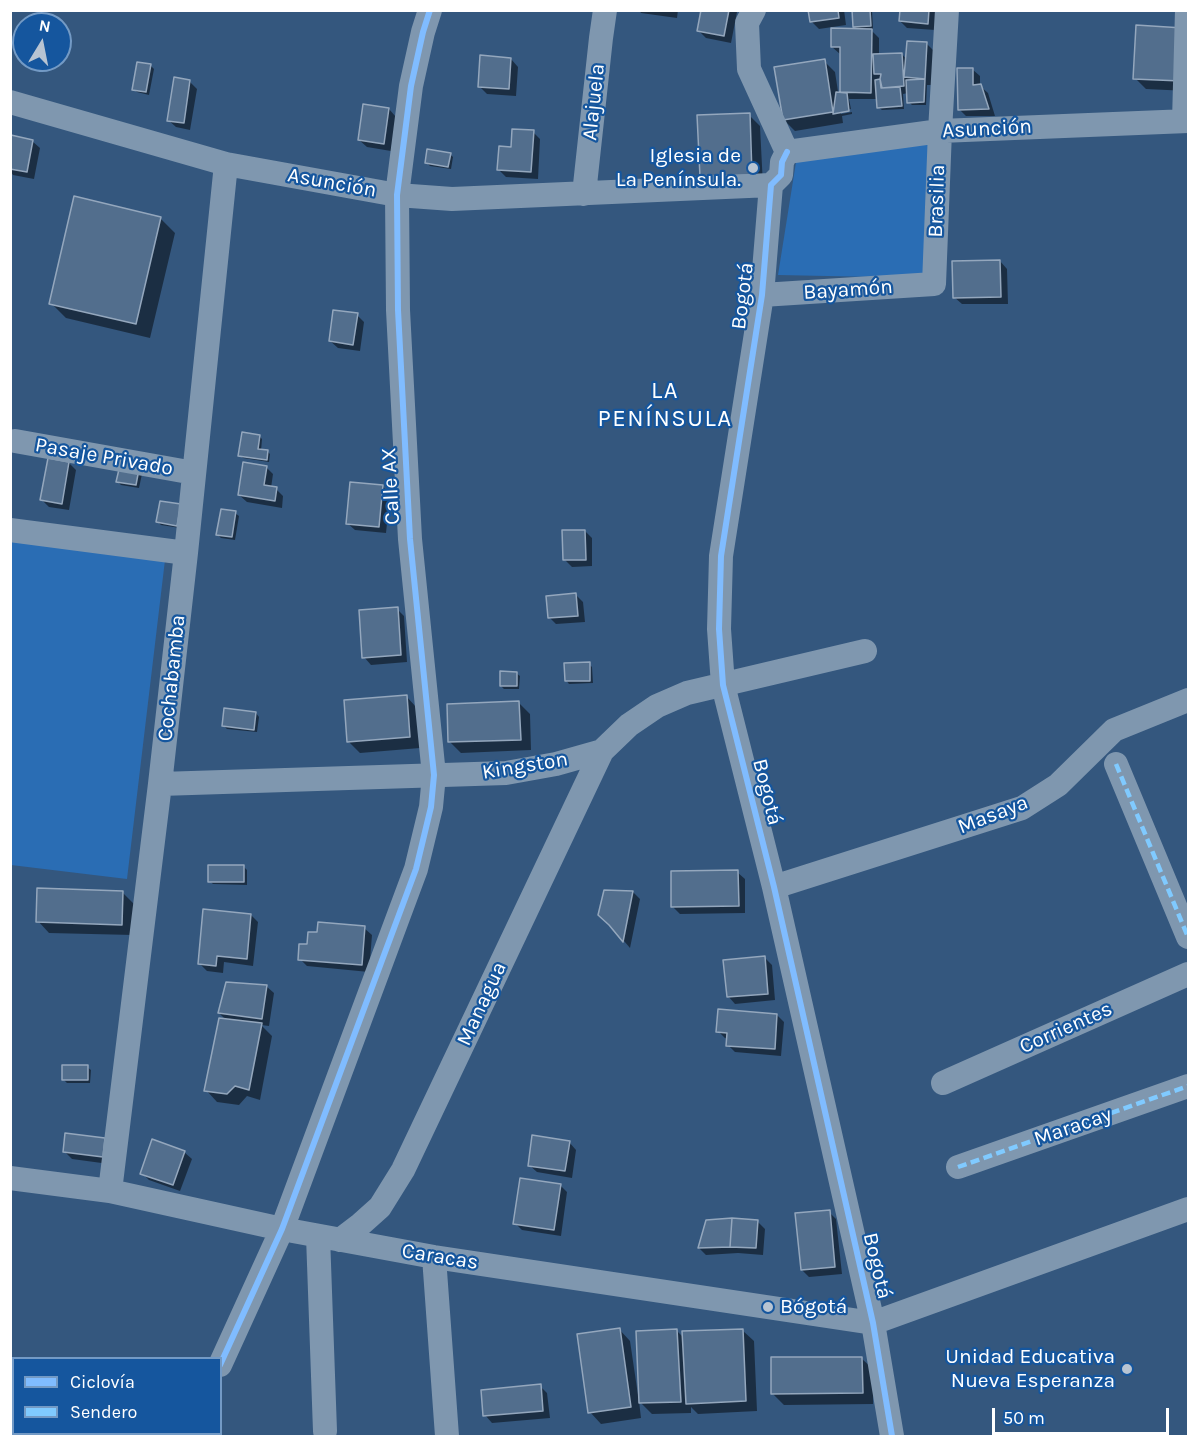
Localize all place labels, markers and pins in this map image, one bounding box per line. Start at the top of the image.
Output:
place label: Iglesia de La Península. [616,143,741,193]
marker: Iglesia de La Península. [746,161,760,175]
place label: Bógotá [780,1294,847,1320]
marker: Bógotá [761,1300,775,1314]
place label: Unidad Educativa Nueva Esperanza [945,1344,1115,1394]
marker: Unidad Educativa Nueva Esperanza [1120,1362,1134,1376]

